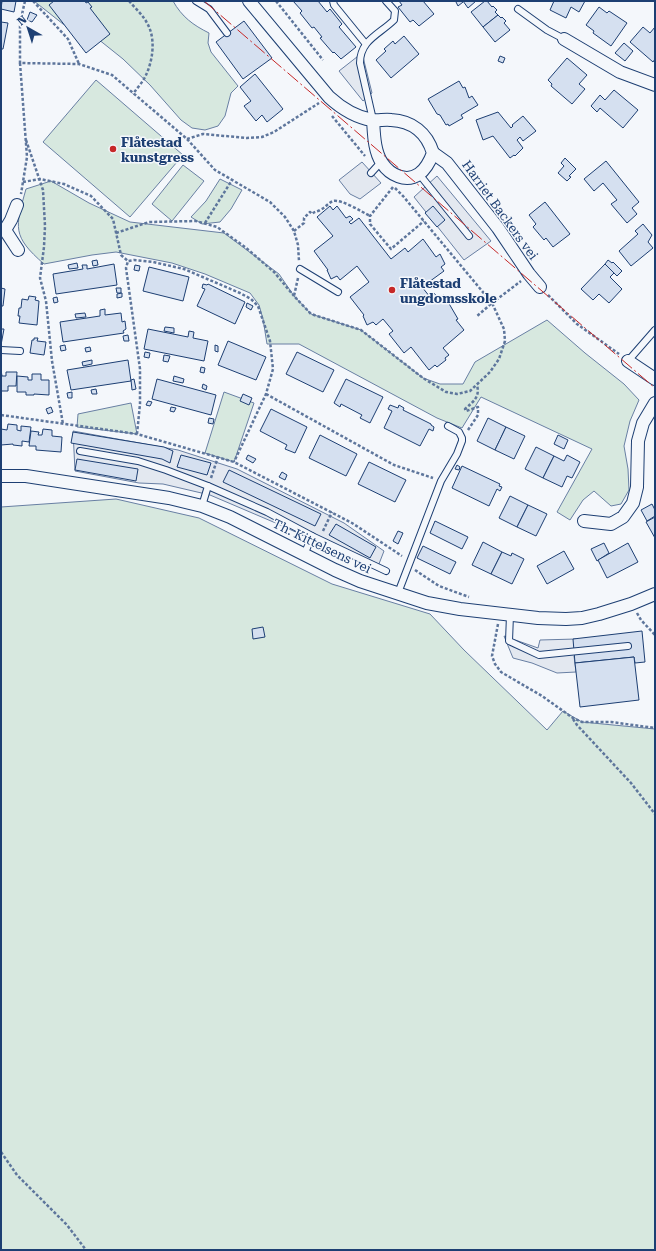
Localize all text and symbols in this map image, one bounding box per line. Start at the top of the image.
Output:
north arrow [8,8,48,48]
text: N [15,13,30,28]
place label: Flåtestad kunstgress [121,135,194,165]
marker: Flåtestad kunstgress [108,144,118,154]
street label: Harriet Backers vei [459,157,541,263]
place label: Flåtestad ungdomsskole [400,276,497,306]
marker: Flåtestad ungdomsskole [387,285,397,295]
street label: Th. Kittelsens vei [270,516,374,576]

